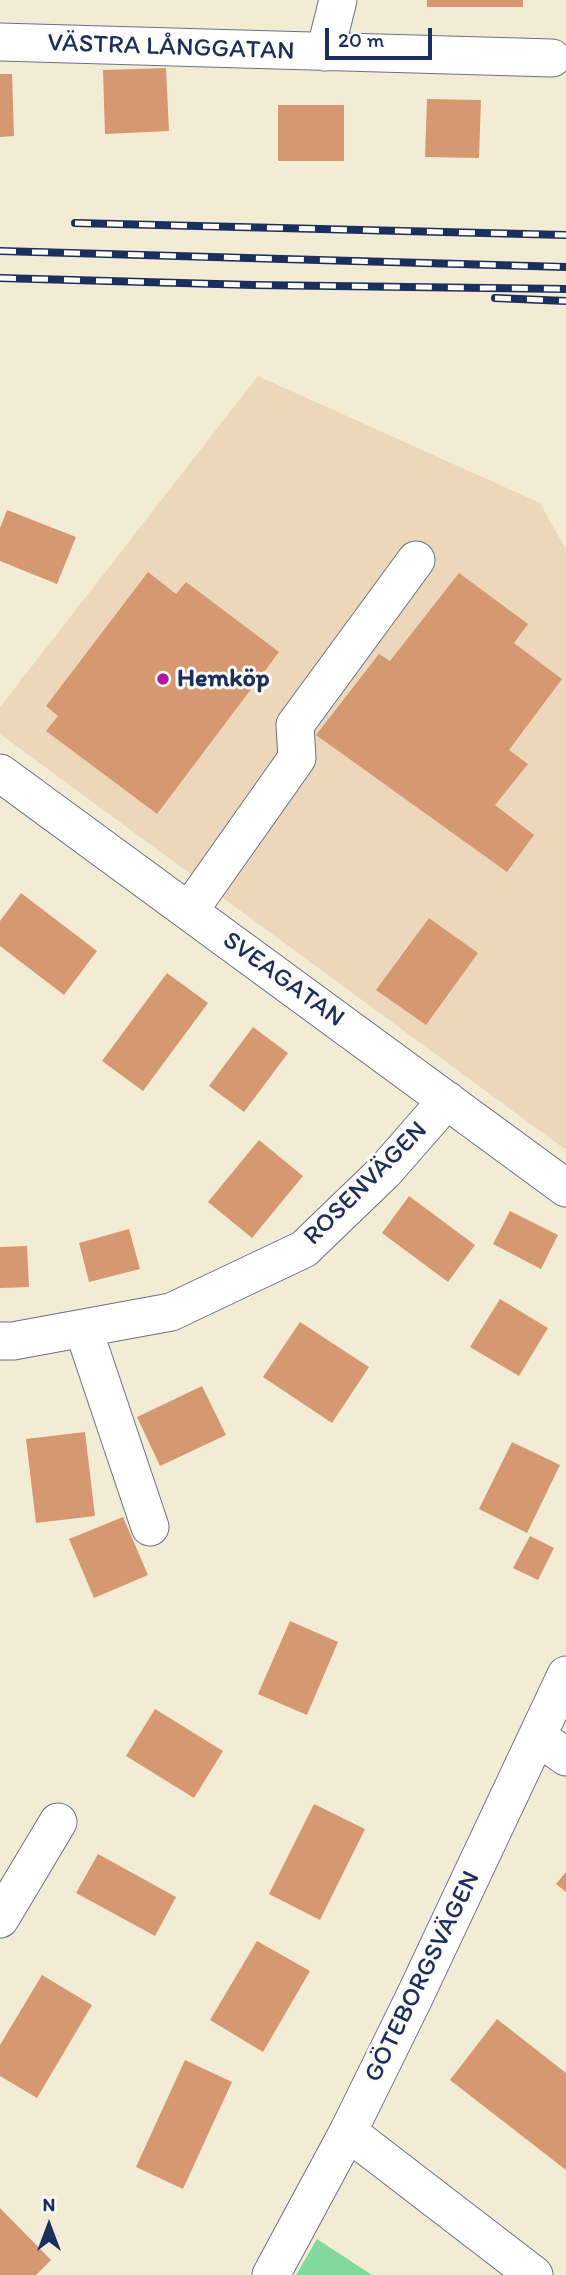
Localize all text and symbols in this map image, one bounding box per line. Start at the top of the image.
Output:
scale bar [328,14,435,58]
text: 20 m [338,27,384,52]
street label: VÄSTRA LÅNGGATAN [47,28,295,68]
place label: Hemköp [177,663,270,695]
marker: Hemköp [155,671,171,687]
street label: SVEAGATAN [216,925,350,1035]
street label: ROSENVÄGEN [298,1116,434,1252]
street label: GÖTEBORGSVÄGEN [358,1866,488,2088]
north arrow [14,2191,84,2261]
text: N [43,2193,55,2216]

